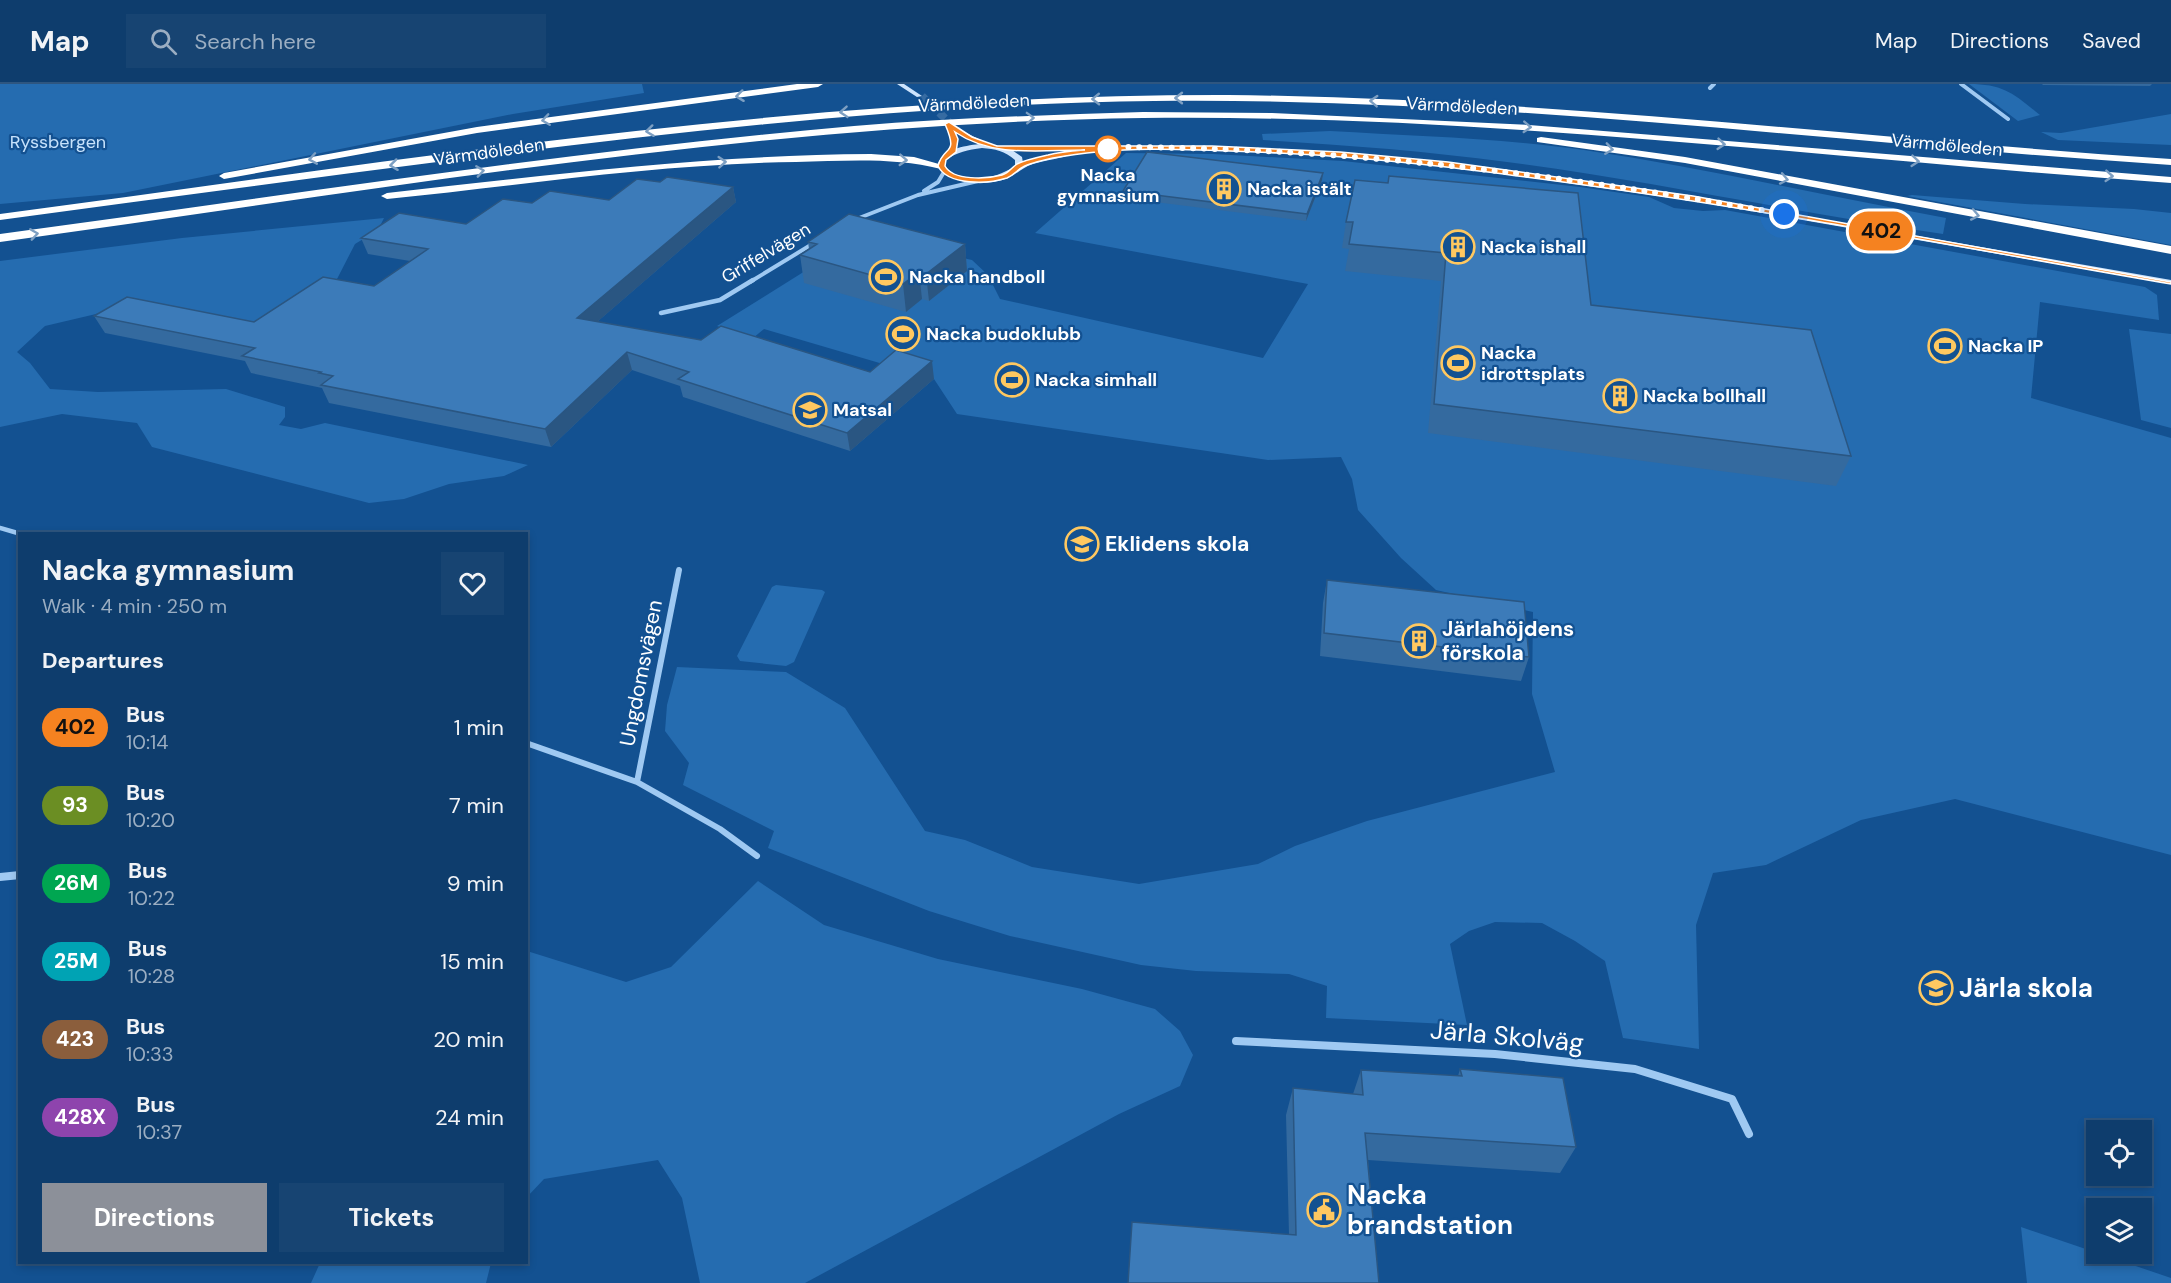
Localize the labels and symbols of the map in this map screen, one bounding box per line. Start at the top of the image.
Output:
street label: Värmdöleden [918,88,1030,118]
one-way arrow [735,89,744,102]
street label: Värmdöleden [1406,91,1518,121]
one-way arrow [1175,92,1184,104]
one-way arrow [1091,93,1100,105]
one-way arrow [1370,95,1379,107]
one-way arrow [839,106,848,119]
one-way arrow [1026,112,1035,125]
one-way arrow [542,113,551,126]
one-way arrow [1522,121,1531,134]
one-way arrow [645,124,654,137]
street label: Värmdöleden [1890,128,2004,162]
park label: Ryssbergen [10,130,106,154]
street label: Värmdöleden [432,132,546,172]
marker: Nacka gymnasium [1095,136,1121,162]
one-way arrow [1716,137,1725,150]
one-way arrow [1605,142,1614,154]
one-way arrow [308,152,318,165]
one-way arrow [898,154,907,167]
one-way arrow [1911,154,1920,167]
one-way arrow [718,156,727,169]
one-way arrow [389,158,399,170]
place label: Nacka gymnasium [1057,163,1159,208]
one-way arrow [475,165,485,178]
one-way arrow [2105,169,2114,182]
building icon: Nacka istält [1206,171,1242,207]
one-way arrow [1778,172,1788,185]
place label: Nacka istält [1247,177,1352,201]
your location [1769,199,1799,229]
one-way arrow [1970,208,1980,221]
line badge: 402 [1846,212,1916,250]
street label: Griffelvägen [717,217,815,289]
one-way arrow [30,228,39,240]
building icon: Nacka ishall [1440,229,1476,265]
place label: Nacka ishall [1481,235,1586,259]
sports icon: Nacka handboll [868,259,904,295]
place label: Nacka handboll [909,265,1045,289]
sports icon: Nacka budoklubb [885,316,921,352]
place label: Nacka budoklubb [926,322,1081,346]
sports icon: Nacka IP [1927,328,1963,364]
place label: Nacka IP [1968,334,2043,358]
place label: Nacka idrottsplats [1481,341,1585,386]
sports icon: Nacka idrottsplats [1440,345,1476,381]
sports icon: Nacka simhall [994,362,1030,398]
place label: Nacka simhall [1035,368,1157,392]
building icon: Nacka bollhall [1602,378,1638,414]
place label: Nacka bollhall [1643,384,1766,408]
school or university icon: Matsal [792,392,828,428]
place label: Matsal [833,398,892,422]
school or university icon: Eklidens skola [1064,526,1100,562]
place label: Eklidens skola [1105,530,1249,558]
street label: Ungdomsvägen [613,597,669,749]
place label: Järlahöjdens förskola [1442,615,1574,667]
building icon: Järlahöjdens förskola [1401,623,1437,659]
school or university icon: Järla skola [1918,970,1954,1006]
place label: Järla skola [1959,971,2093,1005]
street label: Järla Skolväg [1429,1012,1585,1060]
place label: Nacka brandstation [1347,1178,1513,1242]
public building icon: Nacka brandstation [1306,1192,1342,1228]

